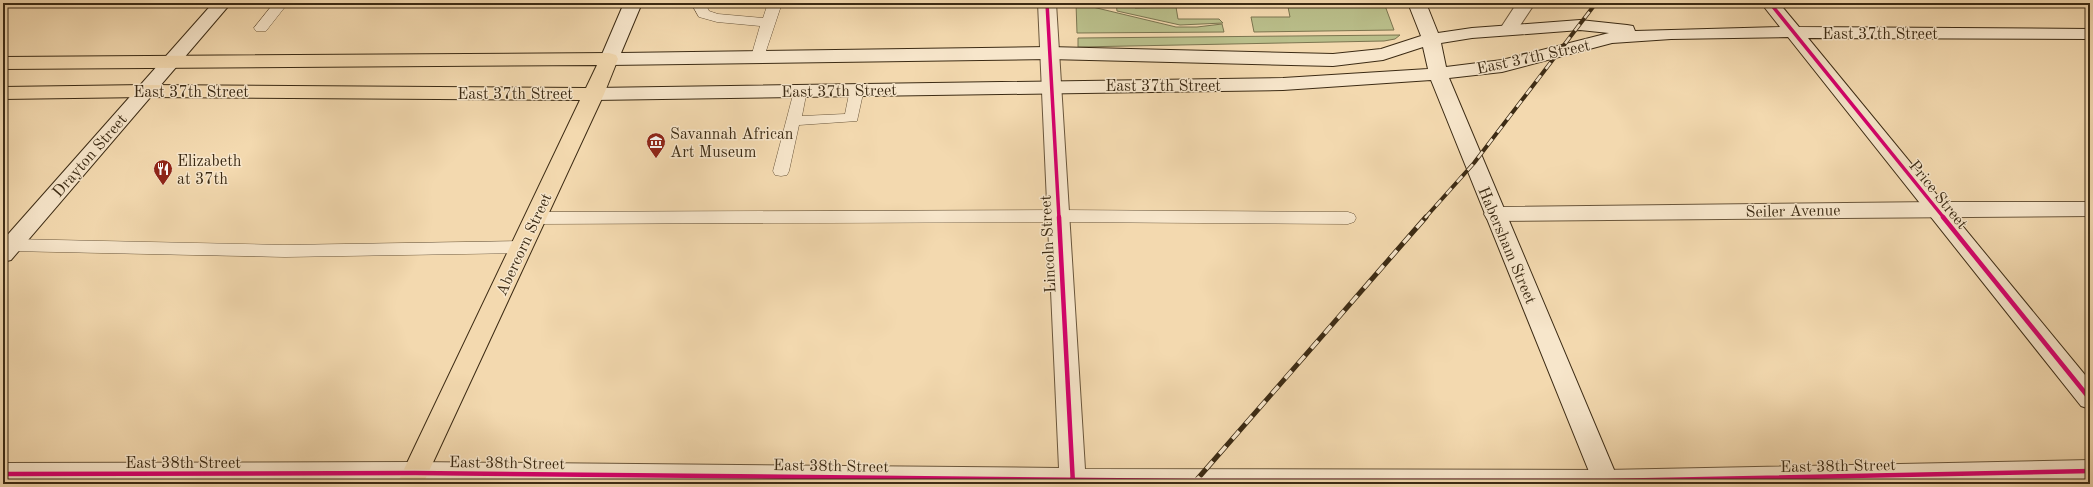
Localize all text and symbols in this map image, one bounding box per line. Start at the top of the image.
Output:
street label: East 37th Street [1822,27,1938,43]
street label: East 37th Street [1475,38,1592,78]
street label: East 37th Street [1105,79,1221,95]
street label: East 37th Street [781,83,897,101]
street label: East 37th Street [133,85,249,101]
street label: East 37th Street [457,87,573,103]
street label: Drayton Street [50,111,131,201]
place label: Savannah African Art Museum [670,127,794,161]
museum icon: Savannah African Art Museum [645,131,667,159]
place label: Elizabeth at 37th [177,154,242,188]
restaurant icon: Elizabeth at 37th [152,158,174,186]
street label: Price Street [1905,158,1970,233]
street label: Habersham Street [1474,185,1538,307]
street label: Abercorn Street [494,191,556,299]
street label: Lincoln Street [1038,194,1060,293]
street label: Seiler Avenue [1745,203,1841,221]
street label: East 38th Street [449,455,565,473]
street label: East 38th Street [125,456,241,472]
street label: East 38th Street [773,458,889,476]
street label: East 38th Street [1780,458,1896,476]

